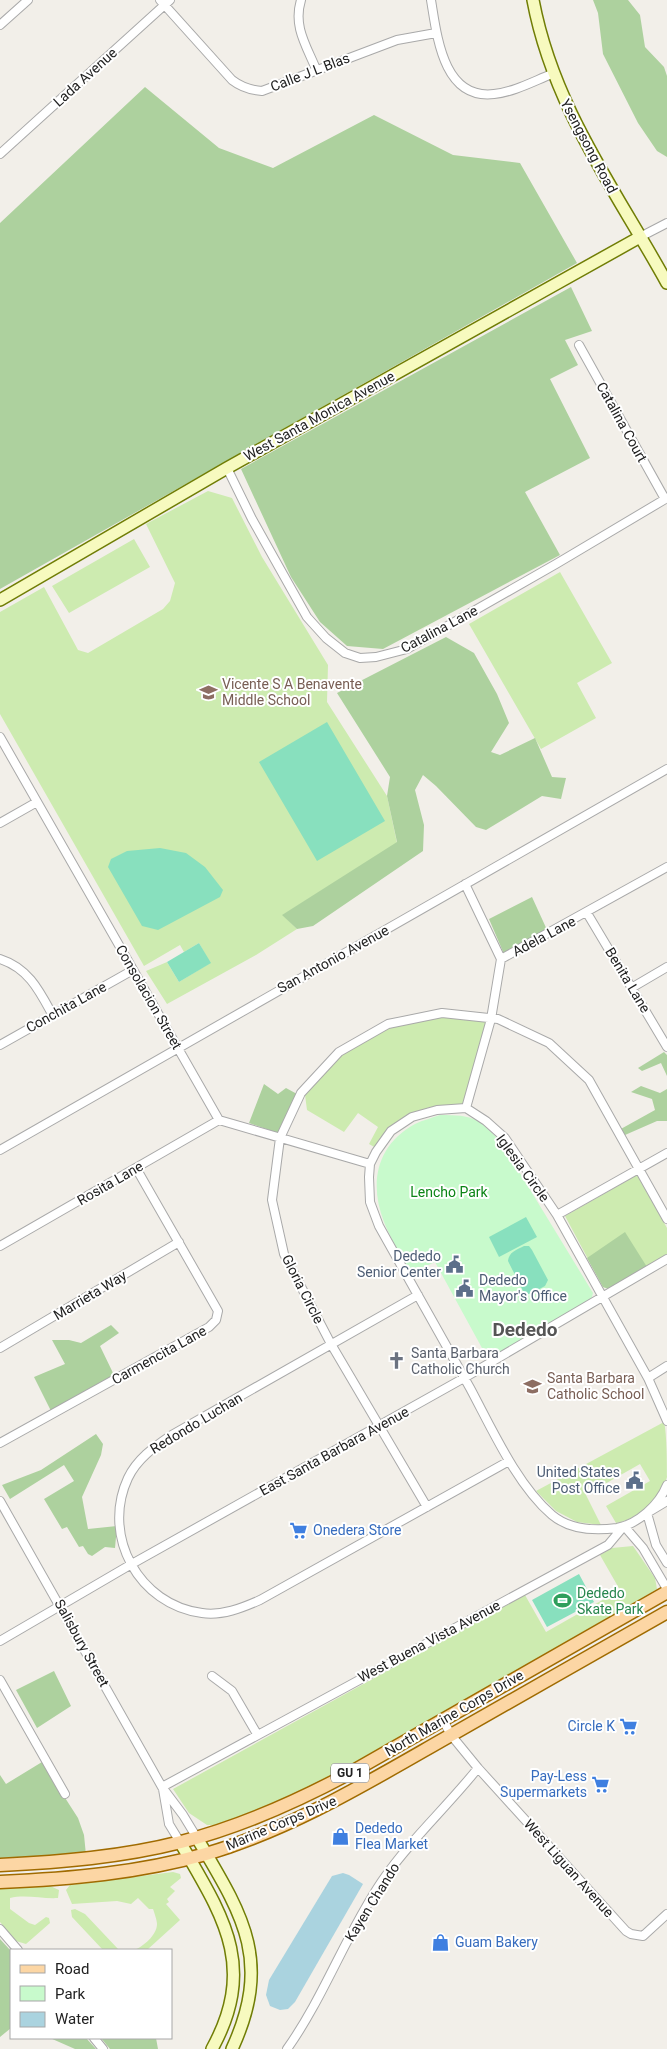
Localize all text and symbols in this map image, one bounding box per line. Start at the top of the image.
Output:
street label: Lada Avenue [50,44,120,110]
street label: Calle J L Blas [268,50,352,94]
street label: Ysengsong Road [557,96,621,196]
street label: West Santa Monica Avenue [241,368,397,464]
street label: Catalina Court [593,379,651,465]
street label: Catalina Lane [398,602,480,656]
place label: Vicente S A Benavente Middle School [222,676,362,708]
school or university icon: Vicente S A Benavente Middle School [198,682,218,702]
street label: Adela Lane [510,913,578,959]
street label: San Antonio Avenue [275,922,391,996]
street label: Consolacion Street [113,942,186,1052]
street label: Benita Lane [602,944,654,1016]
street label: Conchita Lane [23,978,109,1036]
street label: Iglesia Circle [493,1131,553,1205]
street label: Rosita Lane [74,1158,146,1208]
park label: Lencho Park [410,1184,489,1200]
place label: Dededo Senior Center [357,1248,441,1280]
street label: Gloria Circle [279,1252,327,1326]
public building icon: Dededo Senior Center [445,1254,465,1274]
street label: Marrieta Way [51,1267,130,1323]
place label: Dededo Mayor's Office [479,1272,567,1304]
public building icon: Dededo Mayor's Office [455,1278,475,1298]
district label: Dededo [493,1318,558,1341]
street label: Carmencita Lane [109,1322,209,1388]
place label: Santa Barbara Catholic Church [411,1345,510,1377]
church icon: Santa Barbara Catholic Church [387,1351,407,1371]
place label: Santa Barbara Catholic School [547,1370,644,1402]
school or university icon: Santa Barbara Catholic School [523,1376,543,1396]
street label: Redondo Luchan [147,1389,245,1457]
street label: East Santa Barbara Avenue [257,1403,411,1499]
place label: United States Post Office [537,1464,620,1496]
public building icon: United States Post Office [624,1470,644,1490]
supermarket icon: Onedera Store [289,1520,309,1540]
place label: Onedera Store [313,1522,401,1538]
place label: Dededo Skate Park [577,1585,645,1617]
sports icon: Dededo Skate Park [553,1591,573,1611]
street label: Salisbury Street [51,1597,113,1690]
street label: West Buena Vista Avenue [355,1597,503,1685]
street label: North Marine Corps Drive [382,1667,526,1759]
supermarket icon: Circle K [619,1716,639,1736]
place label: Circle K [567,1718,615,1734]
road number: GU 1 [331,1764,369,1782]
place label: Pay-Less Supermarkets [500,1768,587,1800]
supermarket icon: Pay-Less Supermarkets [591,1774,611,1794]
street label: Marine Corps Drive [223,1792,339,1854]
street label: West Liguan Avenue [521,1816,617,1920]
place label: Dededo Flea Market [355,1820,429,1852]
shop icon: Dededo Flea Market [331,1826,351,1846]
street label: Kayen Chando [341,1860,403,1944]
shop icon: Guam Bakery [431,1932,451,1952]
place label: Guam Bakery [455,1934,538,1950]
legend [10,1949,172,2039]
text: Road [55,1960,89,1978]
text: Park [55,1985,86,2003]
text: Water [55,2010,94,2028]

